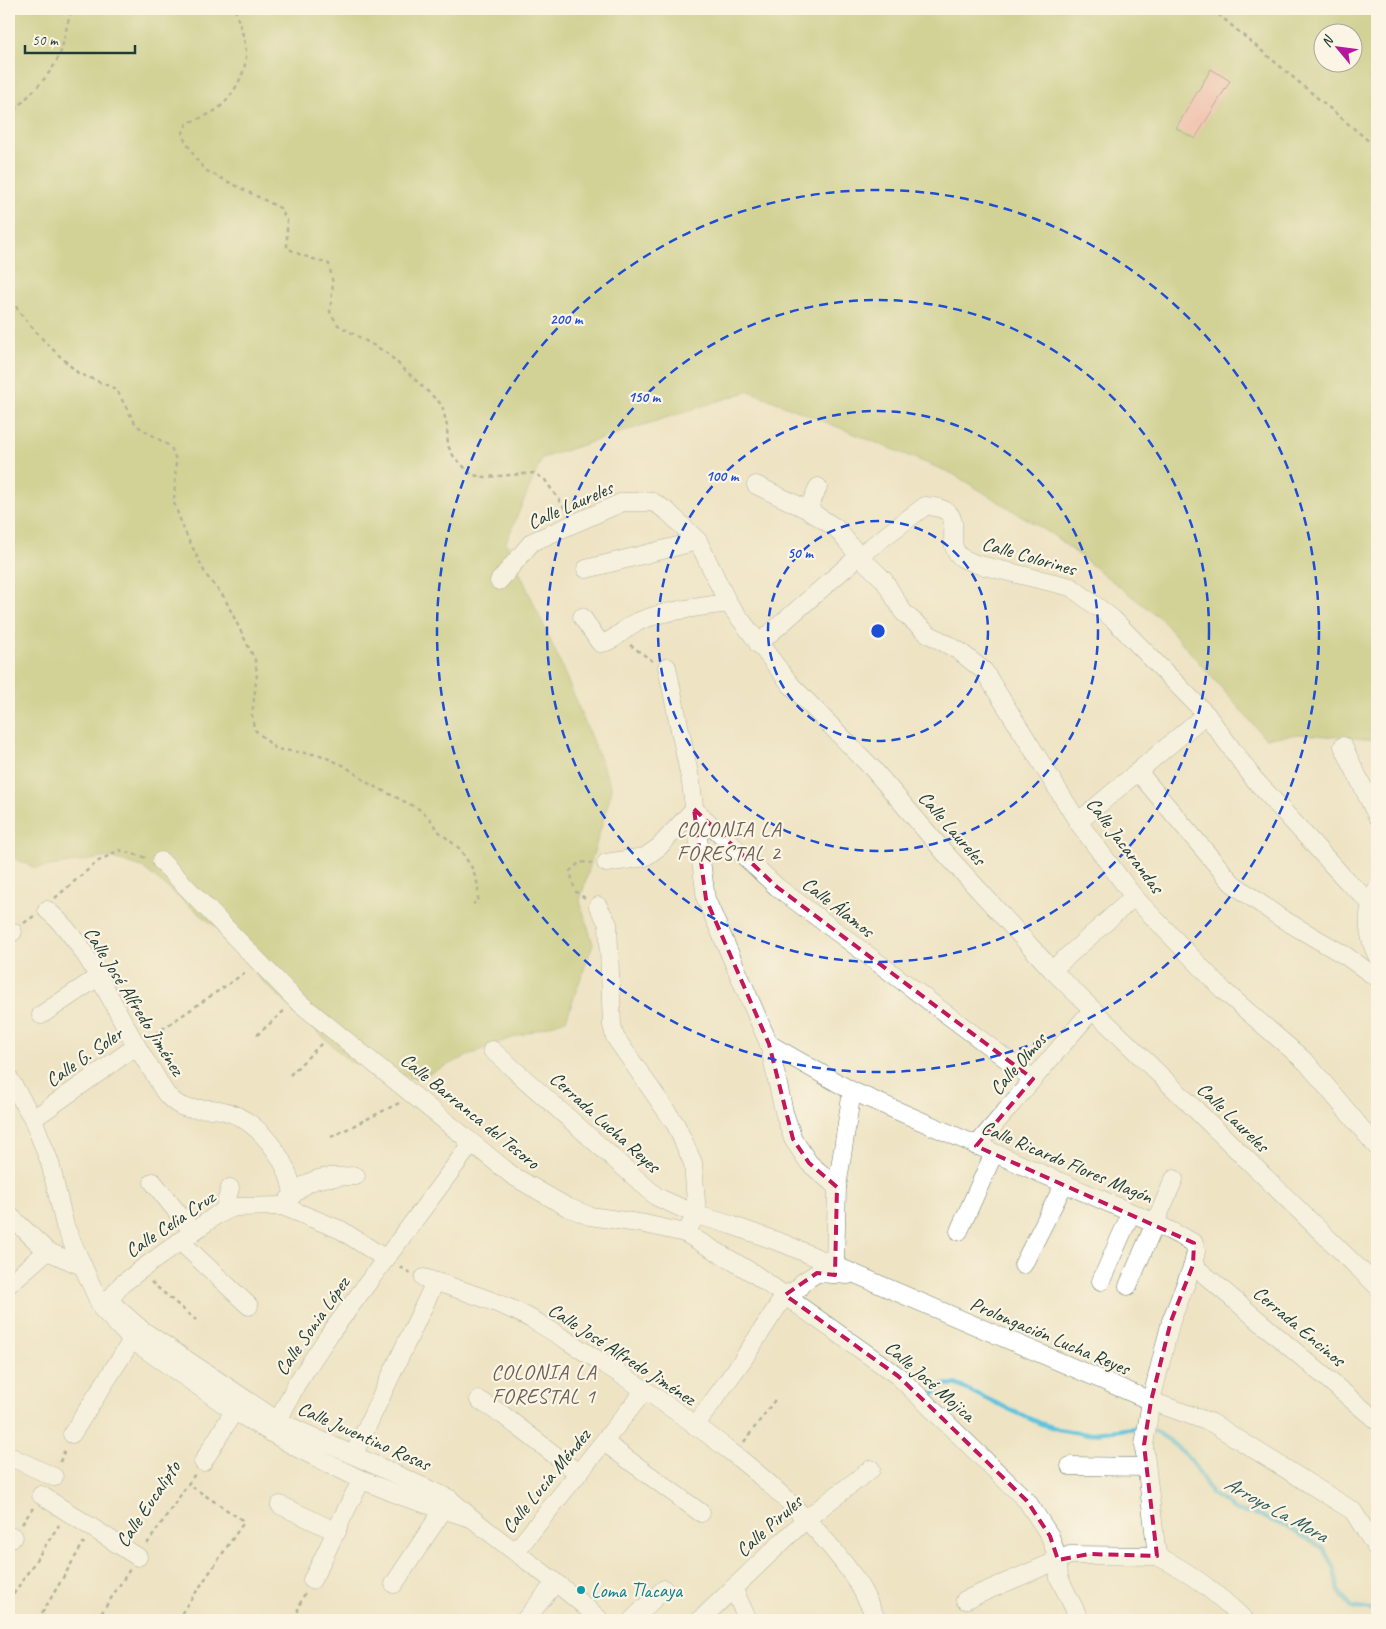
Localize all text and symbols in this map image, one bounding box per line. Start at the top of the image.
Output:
scale bar [25,22,135,54]
north arrow [1314,22,1364,72]
text: 50 m [32,31,59,50]
text: N [1318,32,1338,50]
text: 200 m [550,310,584,329]
text: 150 m [628,388,662,407]
text: 100 m [706,467,740,486]
street label: Calle Laureles [523,474,619,535]
street label: Calle Colorines [979,531,1081,582]
text: 50 m [787,544,814,563]
centre of rings [869,622,887,640]
street label: Calle Laureles [913,786,993,872]
street label: Calle Jacarandas [1081,792,1171,900]
district label: COLONIA LA FORESTAL 2 [676,816,782,866]
street label: Calle Álamos [797,871,881,944]
street label: Calle José Alfredo Jiménez [78,922,191,1081]
street label: Calle G. Soler [40,1020,129,1093]
street label: Calle Olmos [984,1026,1053,1100]
street label: Calle Barranca del Tesoro [395,1047,545,1175]
street label: Cerrada Lucha Reyes [545,1066,667,1180]
street label: Calle Laureles [1192,1076,1276,1159]
street label: Calle Ricardo Flores Magón [978,1115,1157,1210]
street label: Calle Celia Cruz [120,1184,221,1263]
street label: Calle Sonia López [269,1271,356,1380]
street label: Cerrada Encinos [1248,1280,1352,1373]
street label: Prolongación Lucha Reyes [966,1291,1136,1382]
street label: Calle José Alfredo Jiménez [544,1297,702,1412]
street label: Calle José Mojica [880,1335,982,1428]
district label: COLONIA LA FORESTAL 1 [491,1359,597,1409]
street label: Calle Juventino Rosas [294,1396,436,1477]
street label: Calle Lucía Méndez [496,1422,597,1538]
street label: Calle Eucalipto [110,1455,187,1552]
water label: Arroyo La Mora [1220,1470,1334,1549]
street label: Calle Pirules [731,1488,809,1562]
place label: Loma Tlacaya [591,1578,684,1603]
marker: Loma Tlacaya [575,1584,587,1596]

